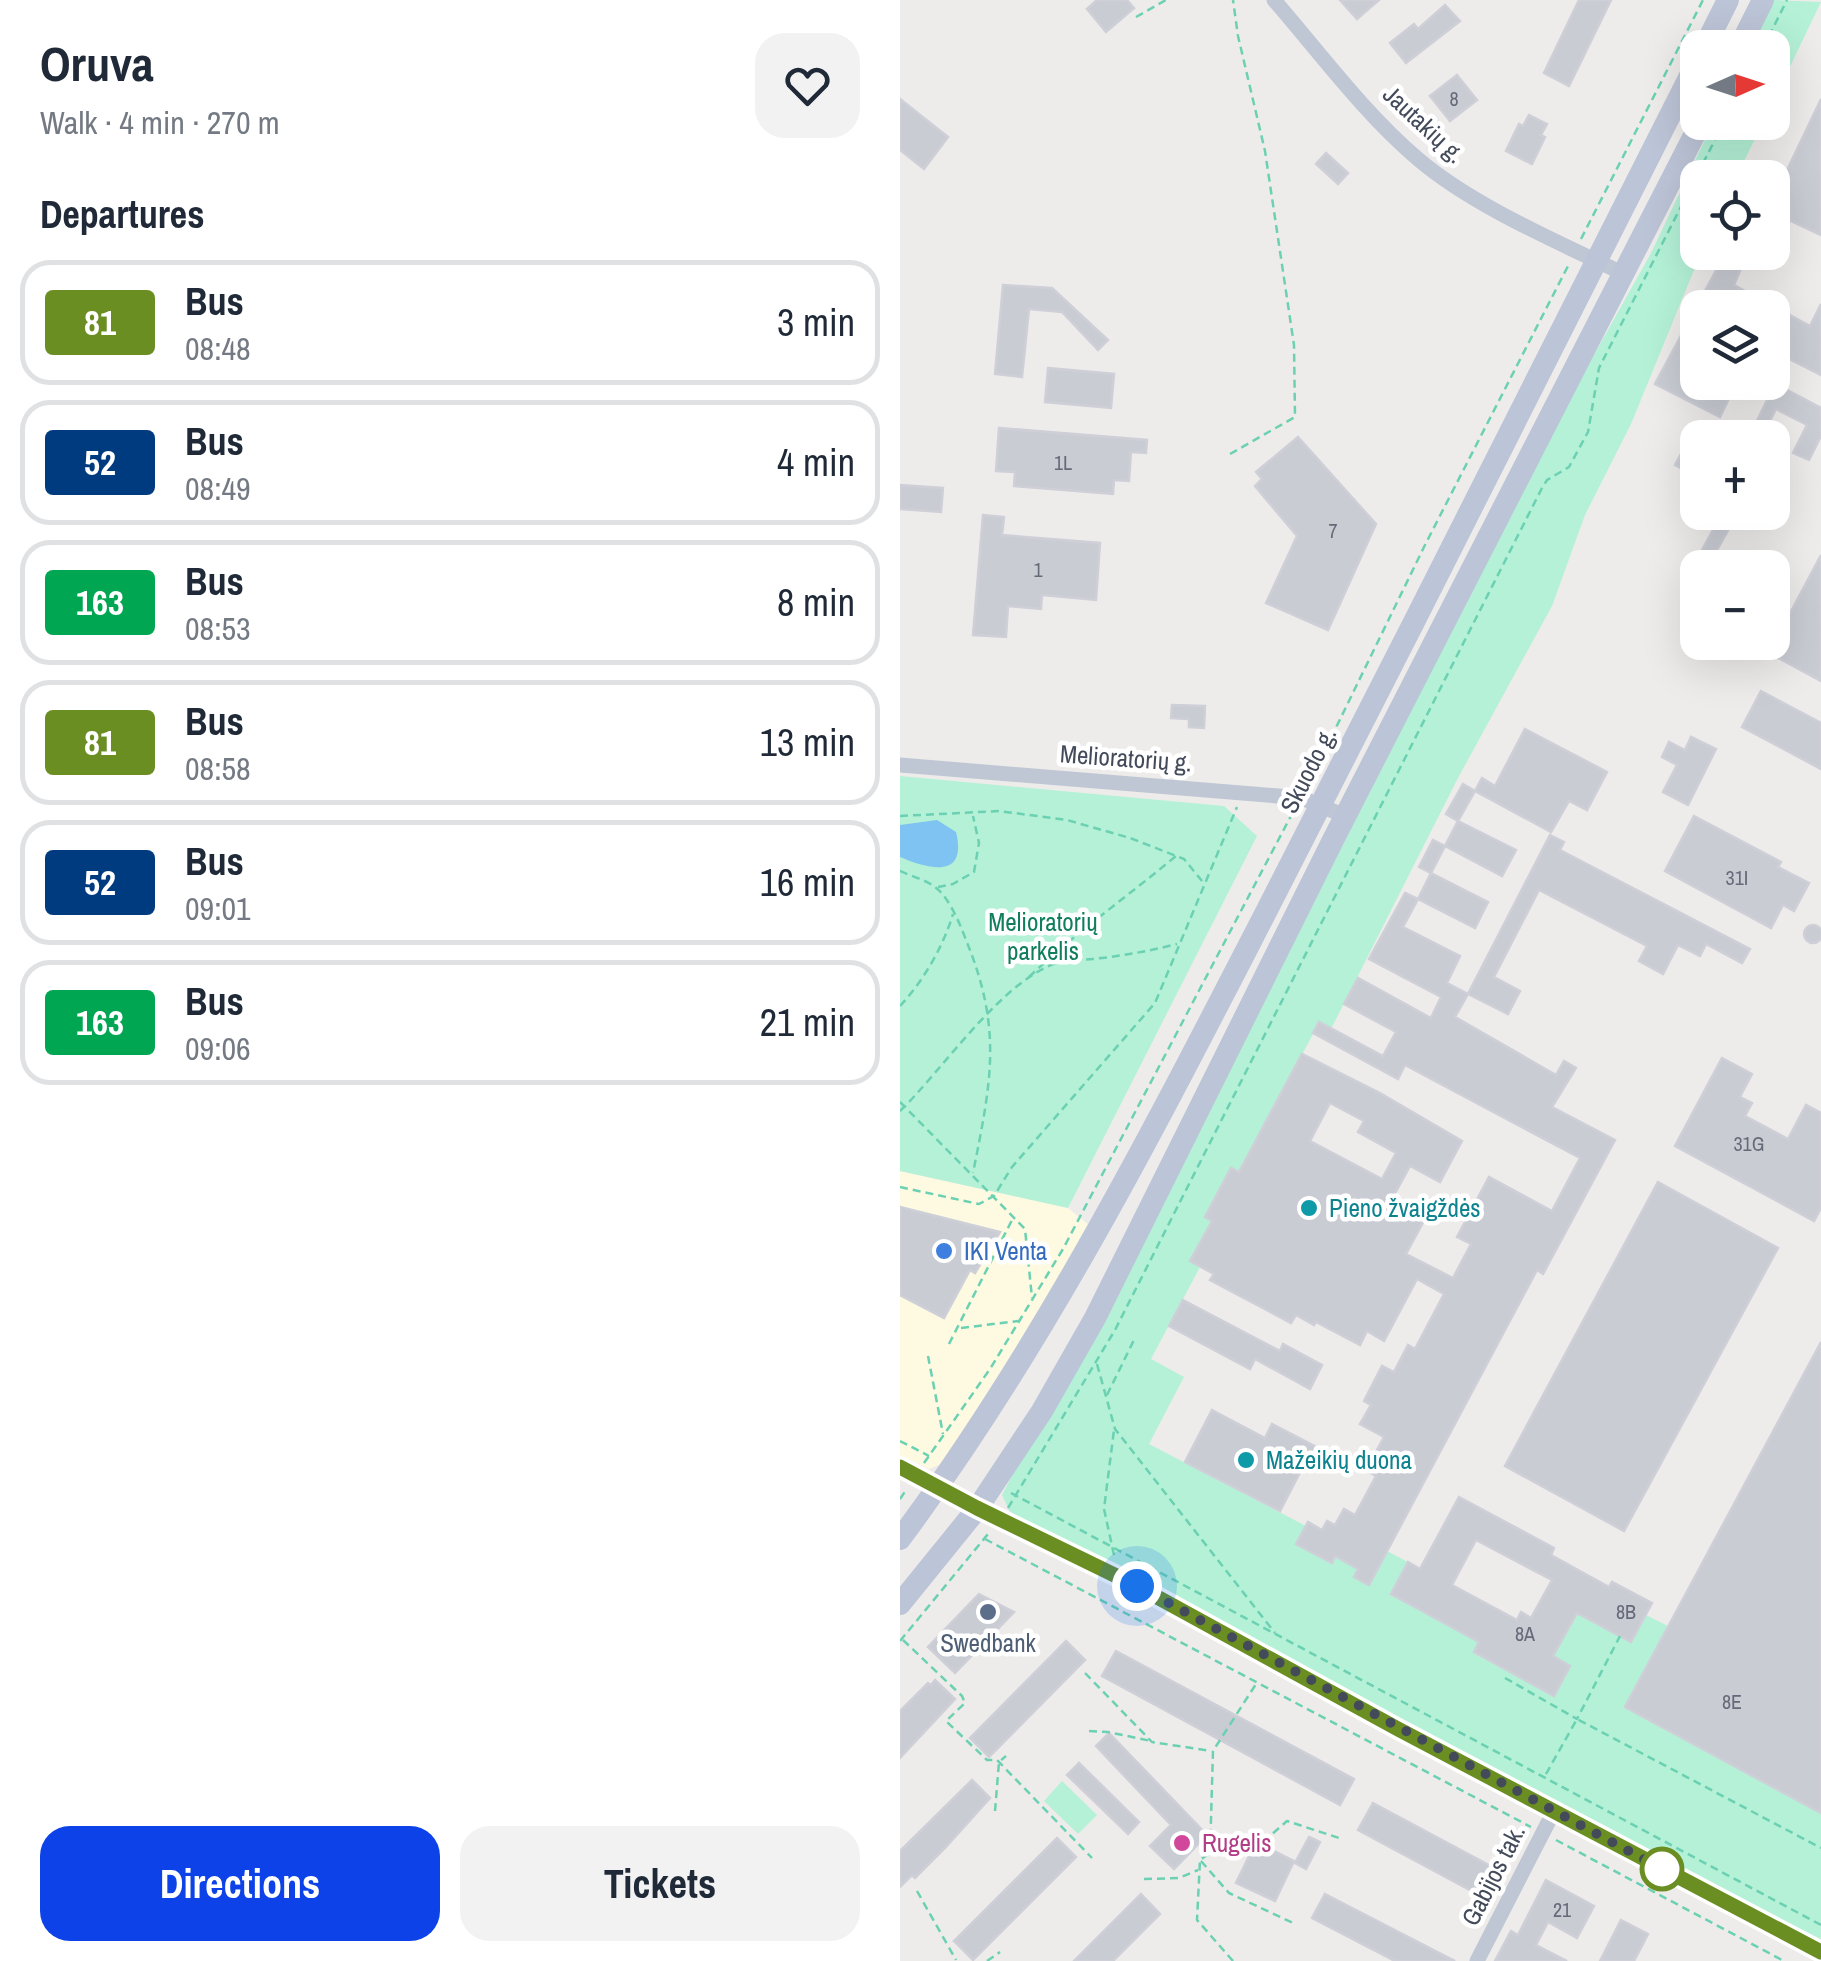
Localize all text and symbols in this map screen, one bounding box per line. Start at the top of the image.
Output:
north arrow [1680,30,1790,140]
map controls [1680,30,1790,660]
text: Oruva [40,31,154,96]
button: heart [755,33,860,138]
street label: Jautakių g. [1376,77,1472,171]
house number: 8 [1449,85,1459,112]
text: Walk · 4 min · 270 m [40,101,280,144]
button: locate [1680,160,1790,270]
text: Departures [40,189,205,240]
text: Bus [185,276,244,327]
button: layers [1680,290,1790,400]
text: 3 min [777,297,855,348]
text: 81 [84,299,116,346]
text: 08:48 [185,327,251,370]
text: Bus [185,416,244,467]
button: + [1680,420,1790,530]
text: 4 min [777,437,855,488]
text: 52 [84,439,116,486]
house number: 1L [1054,449,1072,476]
text: 08:49 [185,467,251,510]
house number: 7 [1328,517,1338,544]
button: − [1680,550,1790,660]
text: Bus [185,556,244,607]
house number: 1 [1033,556,1043,583]
text: 8 min [777,577,855,628]
text: 163 [76,579,124,626]
text: 08:53 [185,607,251,650]
text: Bus [185,696,244,747]
text: 13 min [760,717,855,768]
text: 81 [84,719,116,766]
street label: Skuodo g. [1272,721,1344,819]
street label: Melioratorių g. [1059,736,1193,780]
text: 08:58 [185,747,251,790]
text: Bus [185,836,244,887]
text: 16 min [760,857,855,908]
text: 52 [84,859,116,906]
house number: 31I [1726,864,1748,891]
text: 09:01 [185,887,251,930]
park label: Melioratorių parkelis [988,905,1098,968]
text: Bus [185,976,244,1027]
text: 21 min [760,997,855,1048]
text: 163 [76,999,124,1046]
text: 09:06 [185,1027,251,1070]
house number: 31G [1734,1130,1765,1157]
place label: Pieno žvaigždės [1329,1191,1481,1225]
marker: Pieno žvaigždės [1298,1197,1320,1219]
place label: IKI Venta [964,1234,1048,1268]
marker: IKI Venta [933,1240,955,1262]
place label: Mažeikių duona [1266,1443,1412,1477]
marker: Mažeikių duona [1235,1449,1257,1471]
your location [1112,1561,1162,1611]
house number: 8B [1616,1598,1636,1625]
marker: Swedbank [977,1601,999,1623]
house number: 8A [1515,1620,1535,1647]
place label: Swedbank [940,1626,1037,1660]
house number: 8E [1722,1688,1742,1715]
street label: Gabijos tak. [1453,1819,1533,1931]
button: Directions [40,1826,440,1941]
button: Tickets [460,1826,860,1941]
place label: Rugelis [1202,1826,1272,1860]
marker: Rugelis [1171,1832,1193,1854]
unlabelled marker [1641,1848,1683,1890]
house number: 21 [1553,1896,1571,1923]

